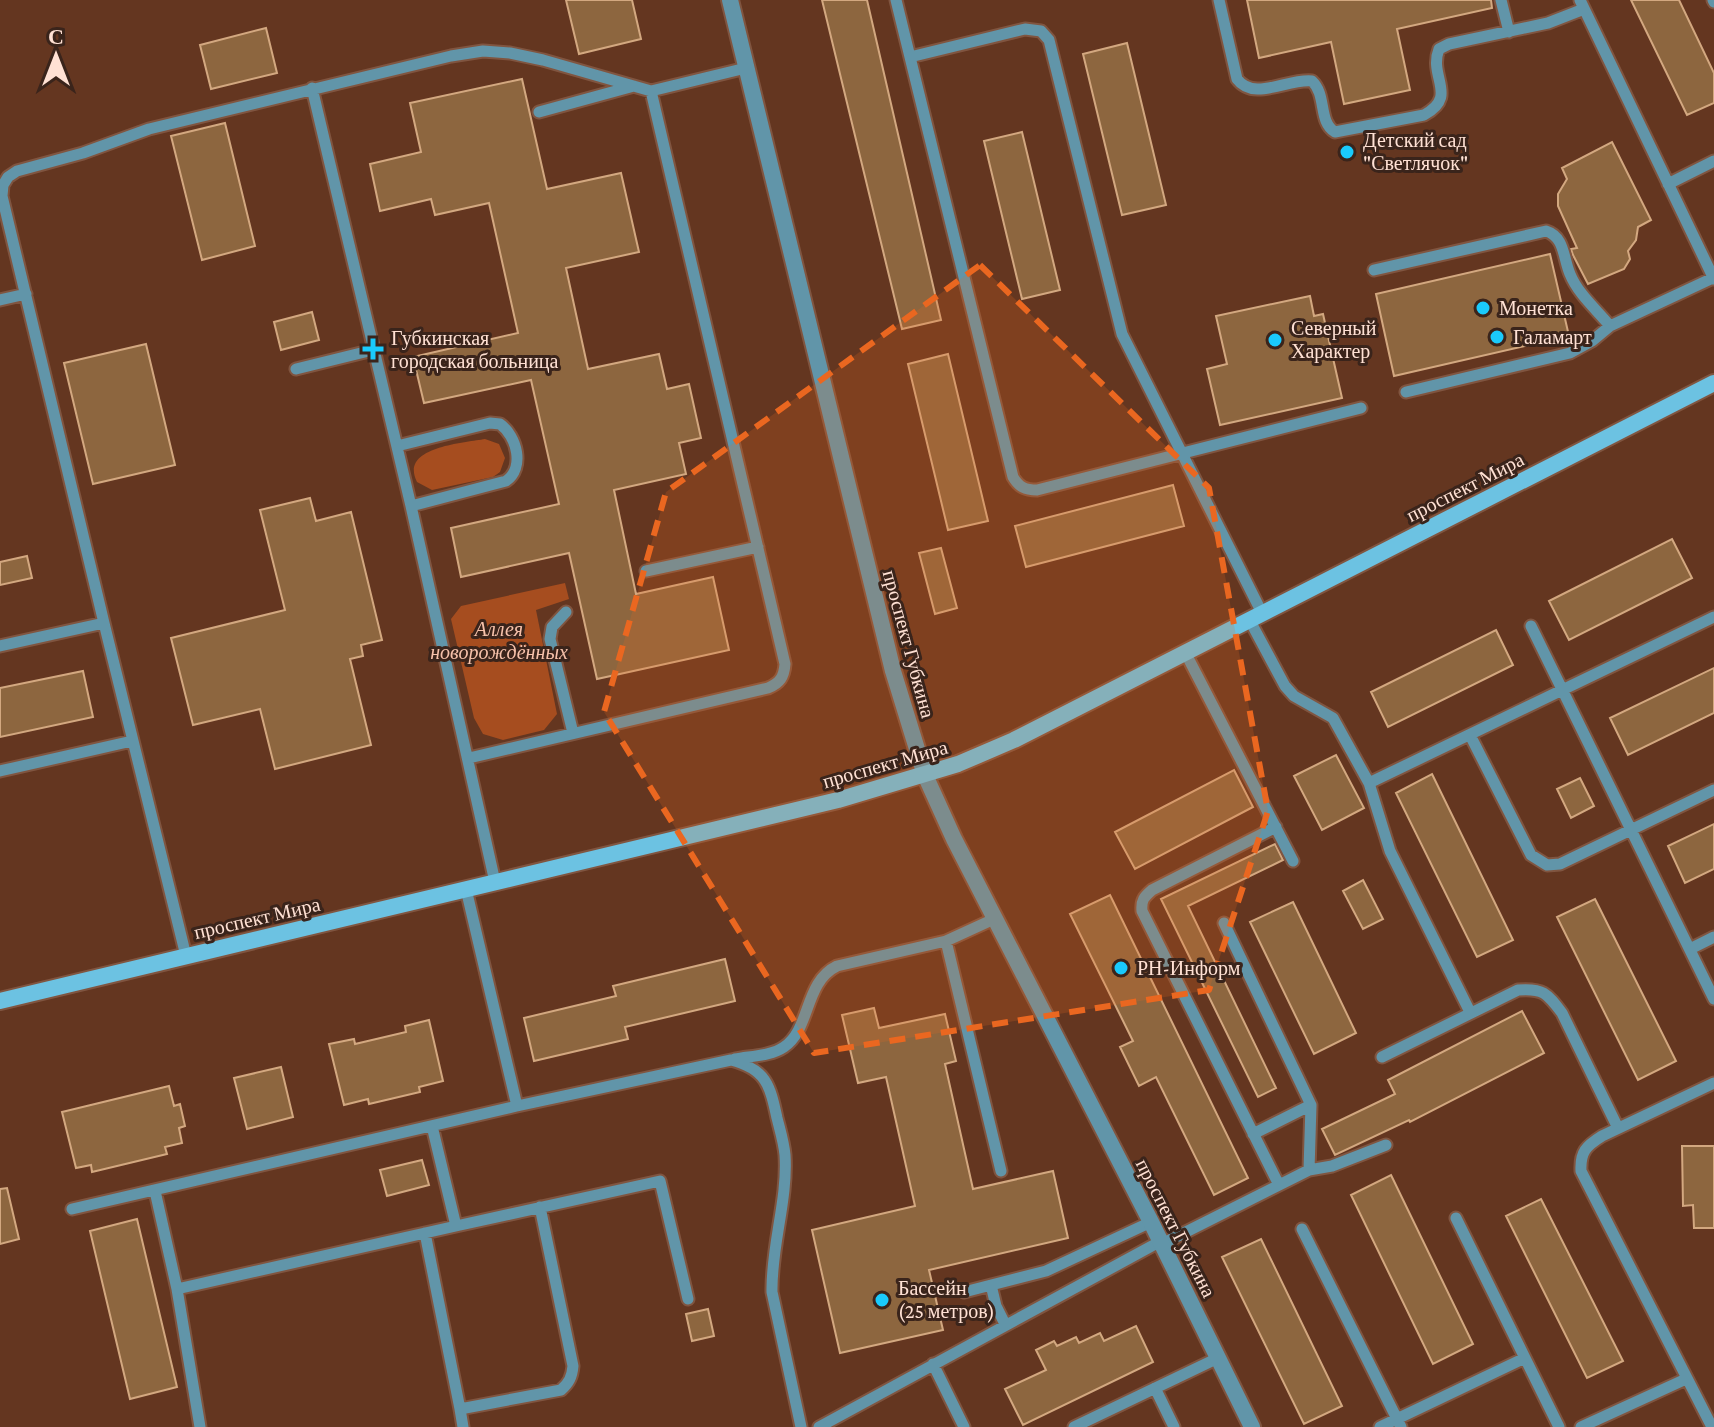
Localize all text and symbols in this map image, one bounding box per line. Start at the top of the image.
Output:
north arrow [16,16,96,96]
text: С [48,24,64,49]
place label: Детский сад "Светлячок" [1363,129,1468,174]
marker: Детский сад "Светлячок" [1338,143,1356,161]
place label: Монетка [1499,297,1573,319]
marker: Монетка [1474,299,1492,317]
place label: Северный Характер [1291,317,1377,363]
place label: Галамарт [1513,326,1592,349]
place label: Губкинская городская больница [391,327,559,373]
marker: Галамарт [1488,328,1506,346]
marker: Северный Характер [1266,331,1284,349]
marker: Губкинская городская больница [362,338,384,360]
street label: проспект Мира [1403,448,1528,527]
street label: проспект Губкина [878,568,939,721]
park label: Аллея новорождённых [430,618,568,664]
street label: проспект Мира [820,736,950,793]
street label: проспект Мира [192,893,323,944]
place label: РН-Информ [1137,957,1241,980]
marker: РН-Информ [1112,959,1130,977]
street label: проспект Губкина [1131,1155,1220,1301]
place label: Бассейн (25 метров) [898,1277,995,1323]
marker: Бассейн (25 метров) [873,1291,891,1309]

